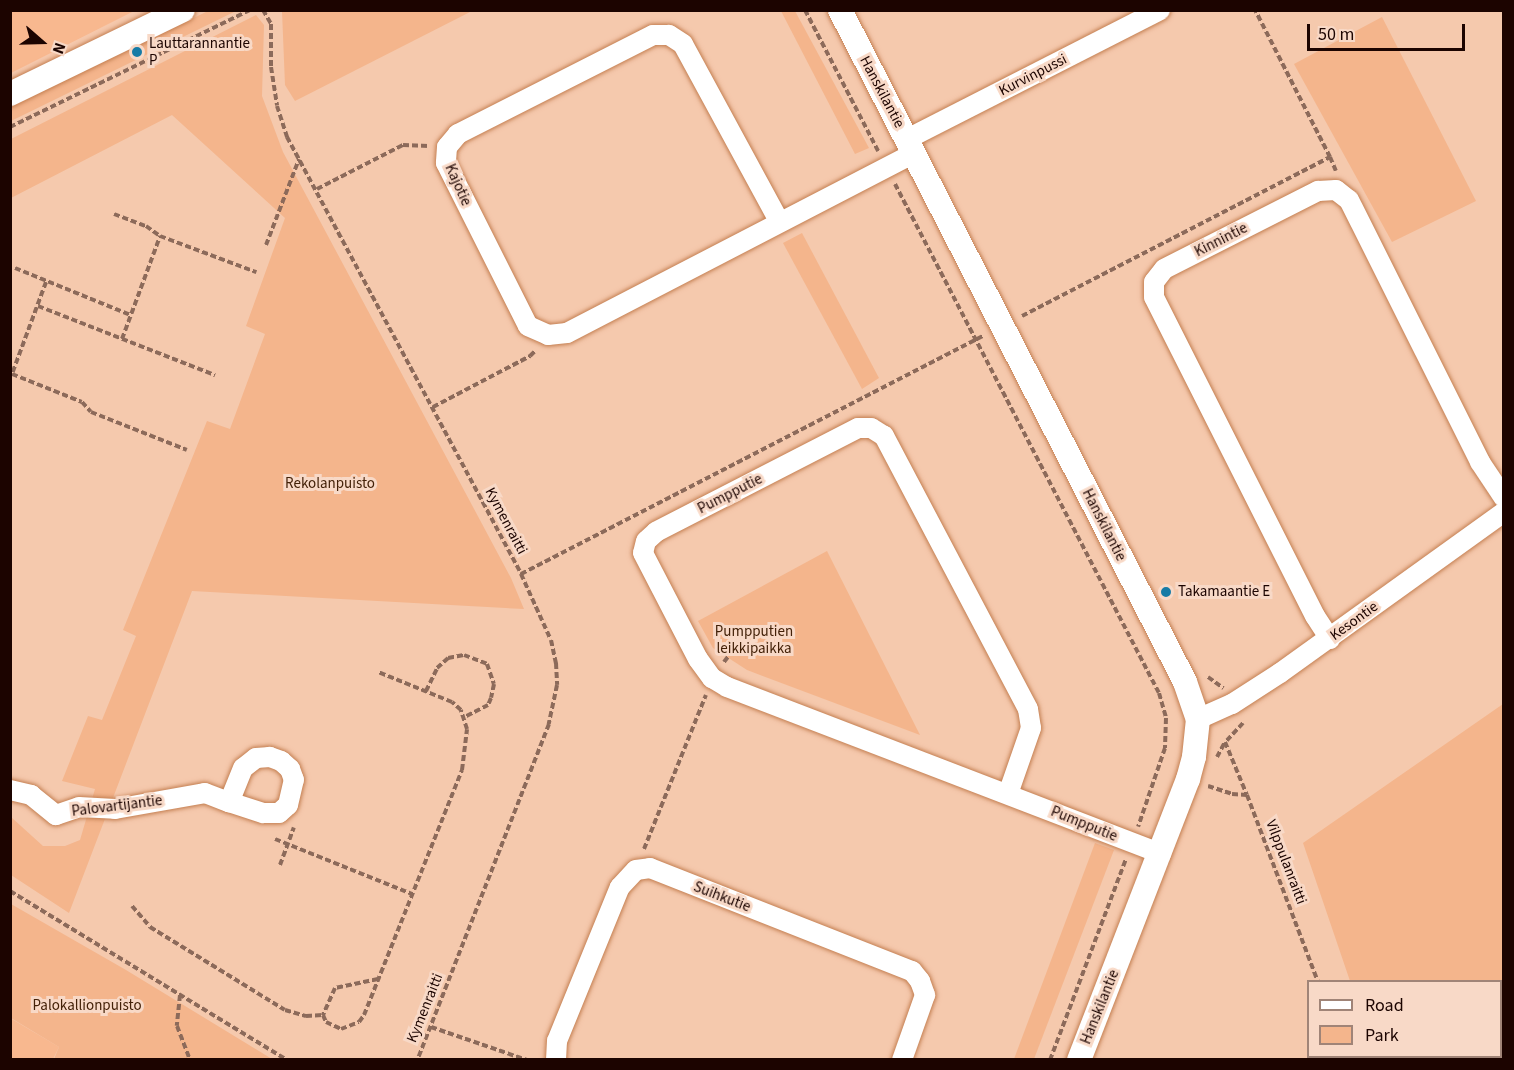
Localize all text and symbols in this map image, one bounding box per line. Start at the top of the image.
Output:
north arrow [12,12,72,72]
scale bar [1310,12,1468,50]
text: 50 m [1318,22,1354,47]
place label: Lauttarannantie P [149,34,250,69]
text: N [47,39,71,57]
marker: Lauttarannantie P [130,45,144,59]
street label: Kurvinpussi [996,50,1070,100]
street label: Hanskilantie [856,53,908,131]
street label: Kajotie [441,161,475,209]
street label: Kinnintie [1192,219,1250,261]
street label: Pumpputie [695,470,765,518]
park label: Rekolanpuisto [285,475,375,493]
street label: Kymenraitti [481,485,531,557]
street label: Hanskilantie [1078,486,1130,564]
place label: Takamaantie E [1178,583,1270,601]
marker: Takamaantie E [1159,585,1173,599]
street label: Kesontie [1327,598,1381,644]
park label: Pumpputien leikkipaikka [715,622,793,657]
street label: Palovartijantie [71,792,163,820]
street label: Pumpputie [1048,803,1120,845]
street label: Vilppulanraitti [1262,817,1310,907]
street label: Suihkutie [691,878,753,916]
street label: Hanskilantie [1077,967,1123,1047]
street label: Kymenraitti [403,971,447,1045]
legend [1307,980,1502,1058]
text: Road [1365,993,1404,1018]
park label: Palokallionpuisto [32,997,142,1015]
text: Park [1365,1023,1399,1048]

